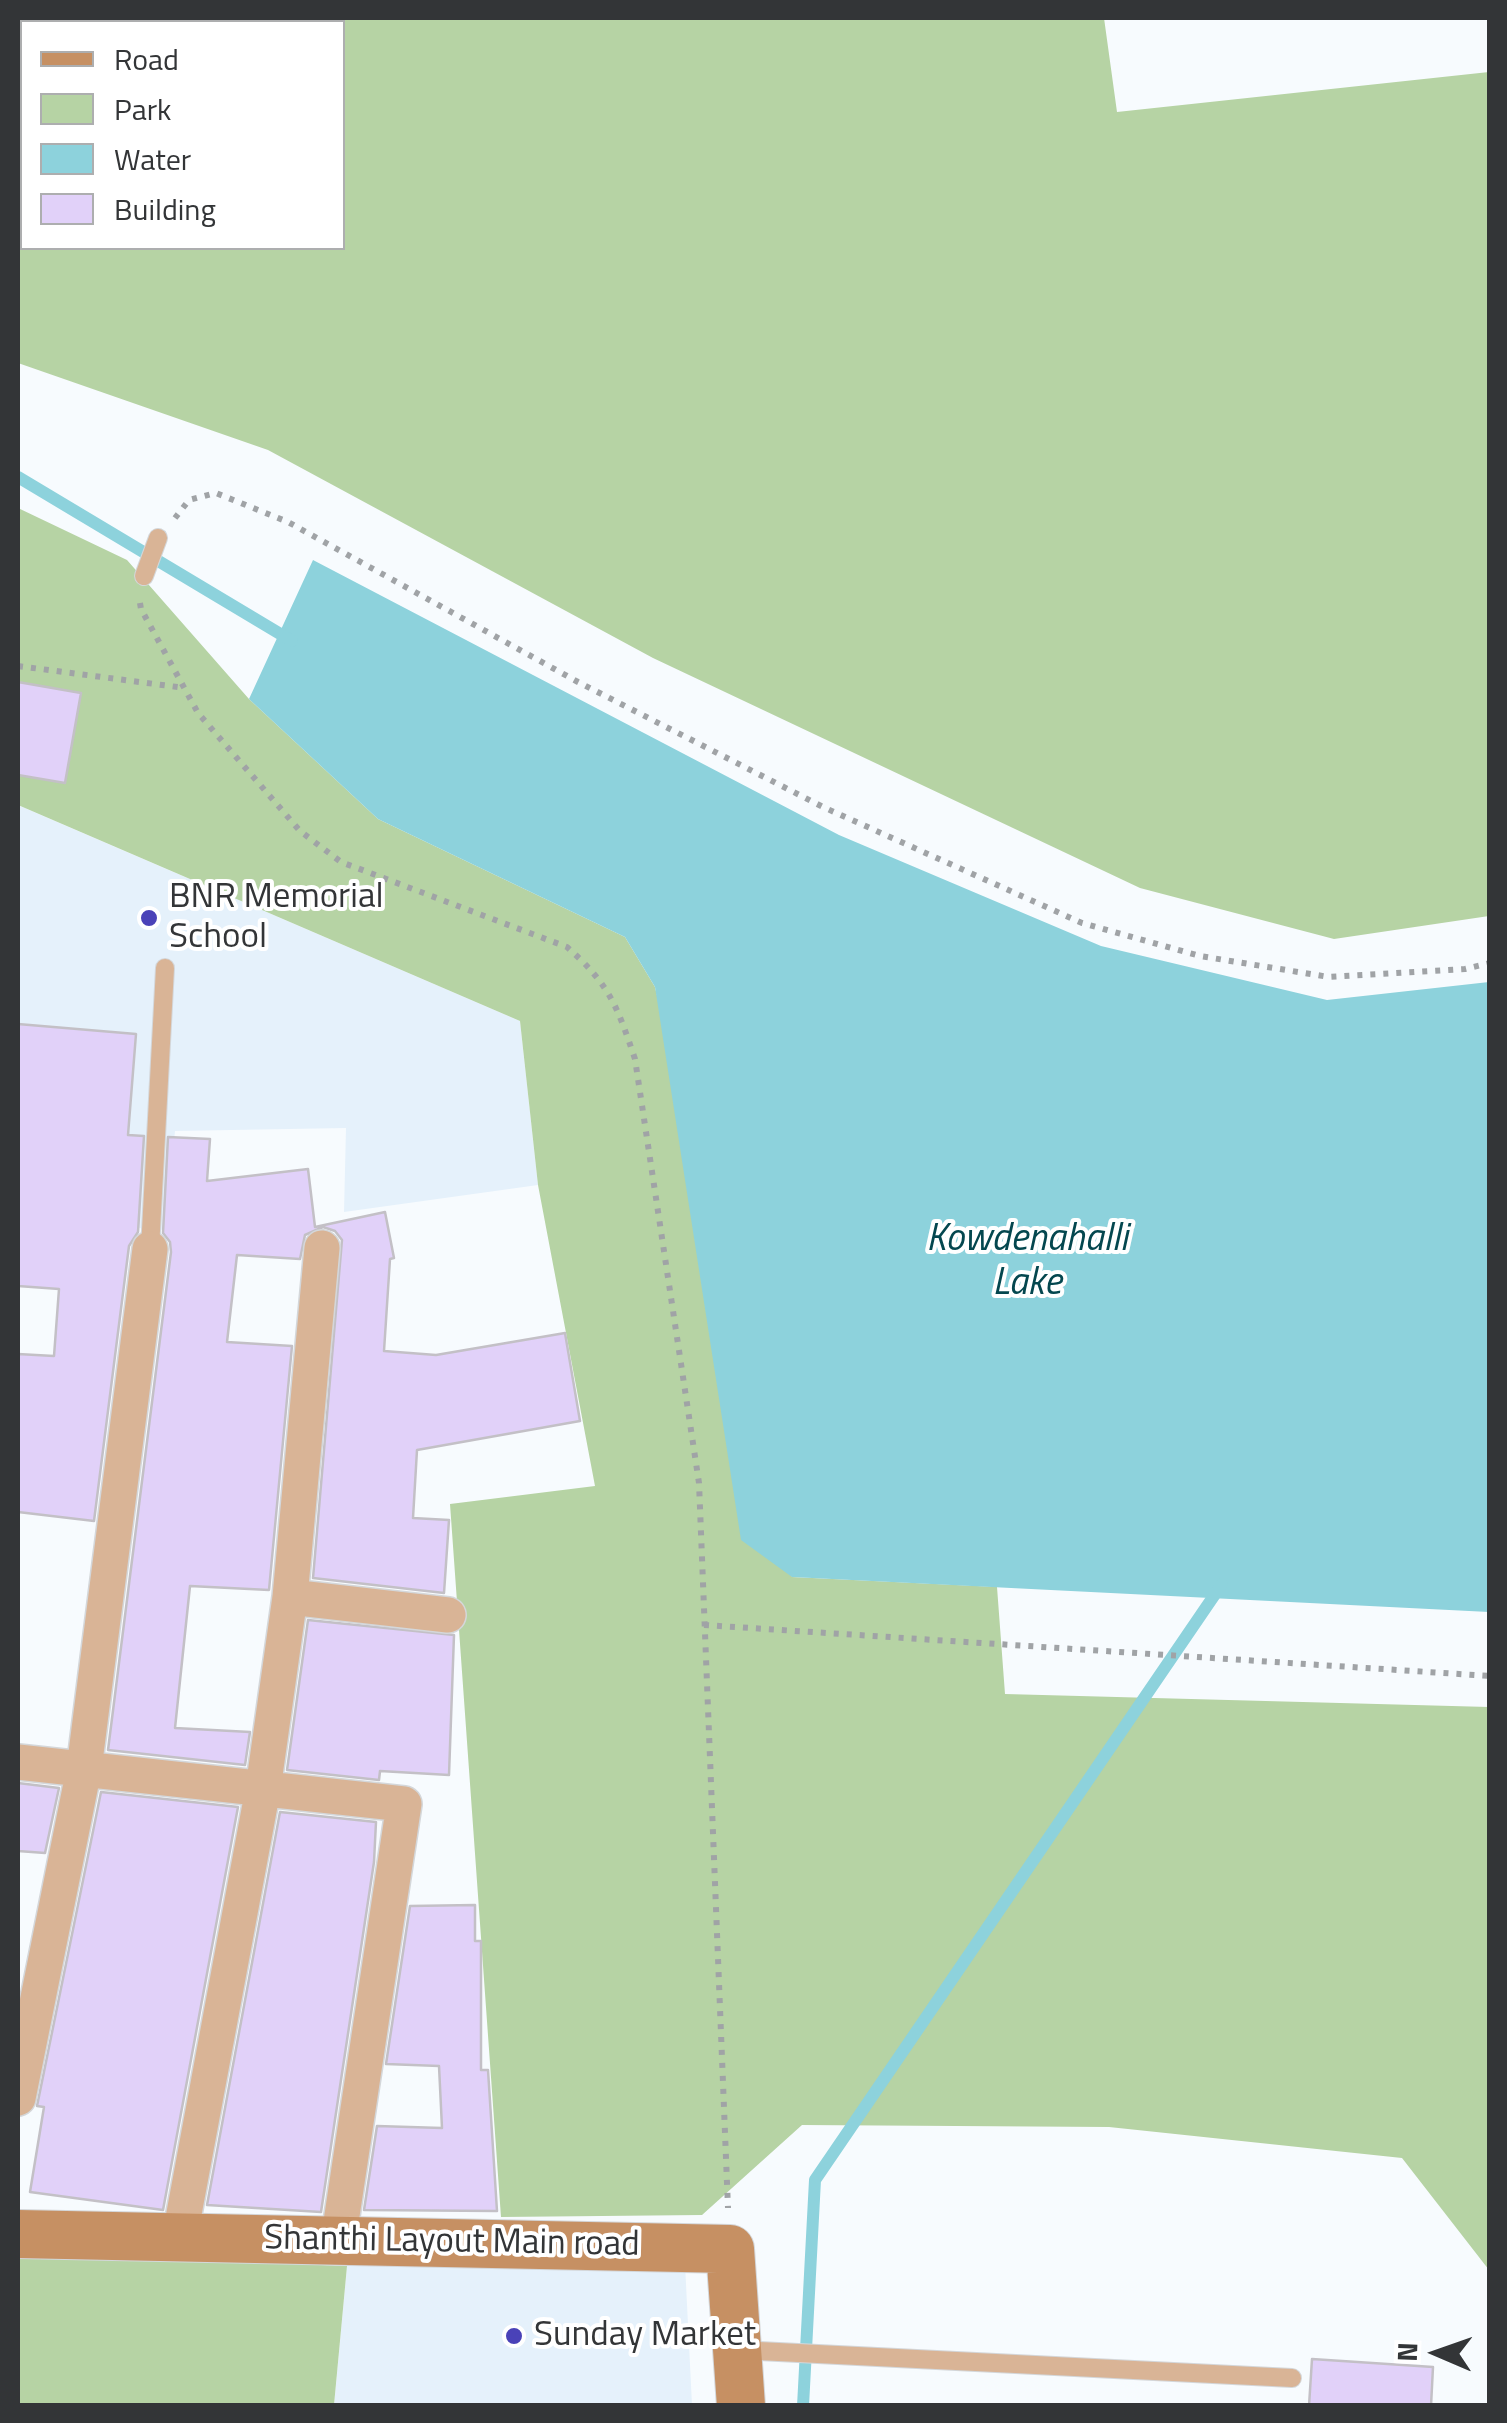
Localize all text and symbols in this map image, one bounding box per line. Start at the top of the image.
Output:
legend [20,20,345,250]
text: Road [114,36,179,82]
text: Park [114,86,171,132]
text: Water [114,136,191,182]
text: Building [114,186,216,232]
place label: BNR Memorial School [169,877,384,959]
marker: BNR Memorial School [138,907,160,929]
water label: Kowdenahalli Lake [926,1218,1128,1308]
street label: Shanthi Layout Main road [264,2219,640,2267]
north arrow [1387,2303,1487,2403]
place label: Sunday Market [534,2315,756,2357]
marker: Sunday Market [503,2325,525,2347]
text: N [1385,2341,1428,2362]

